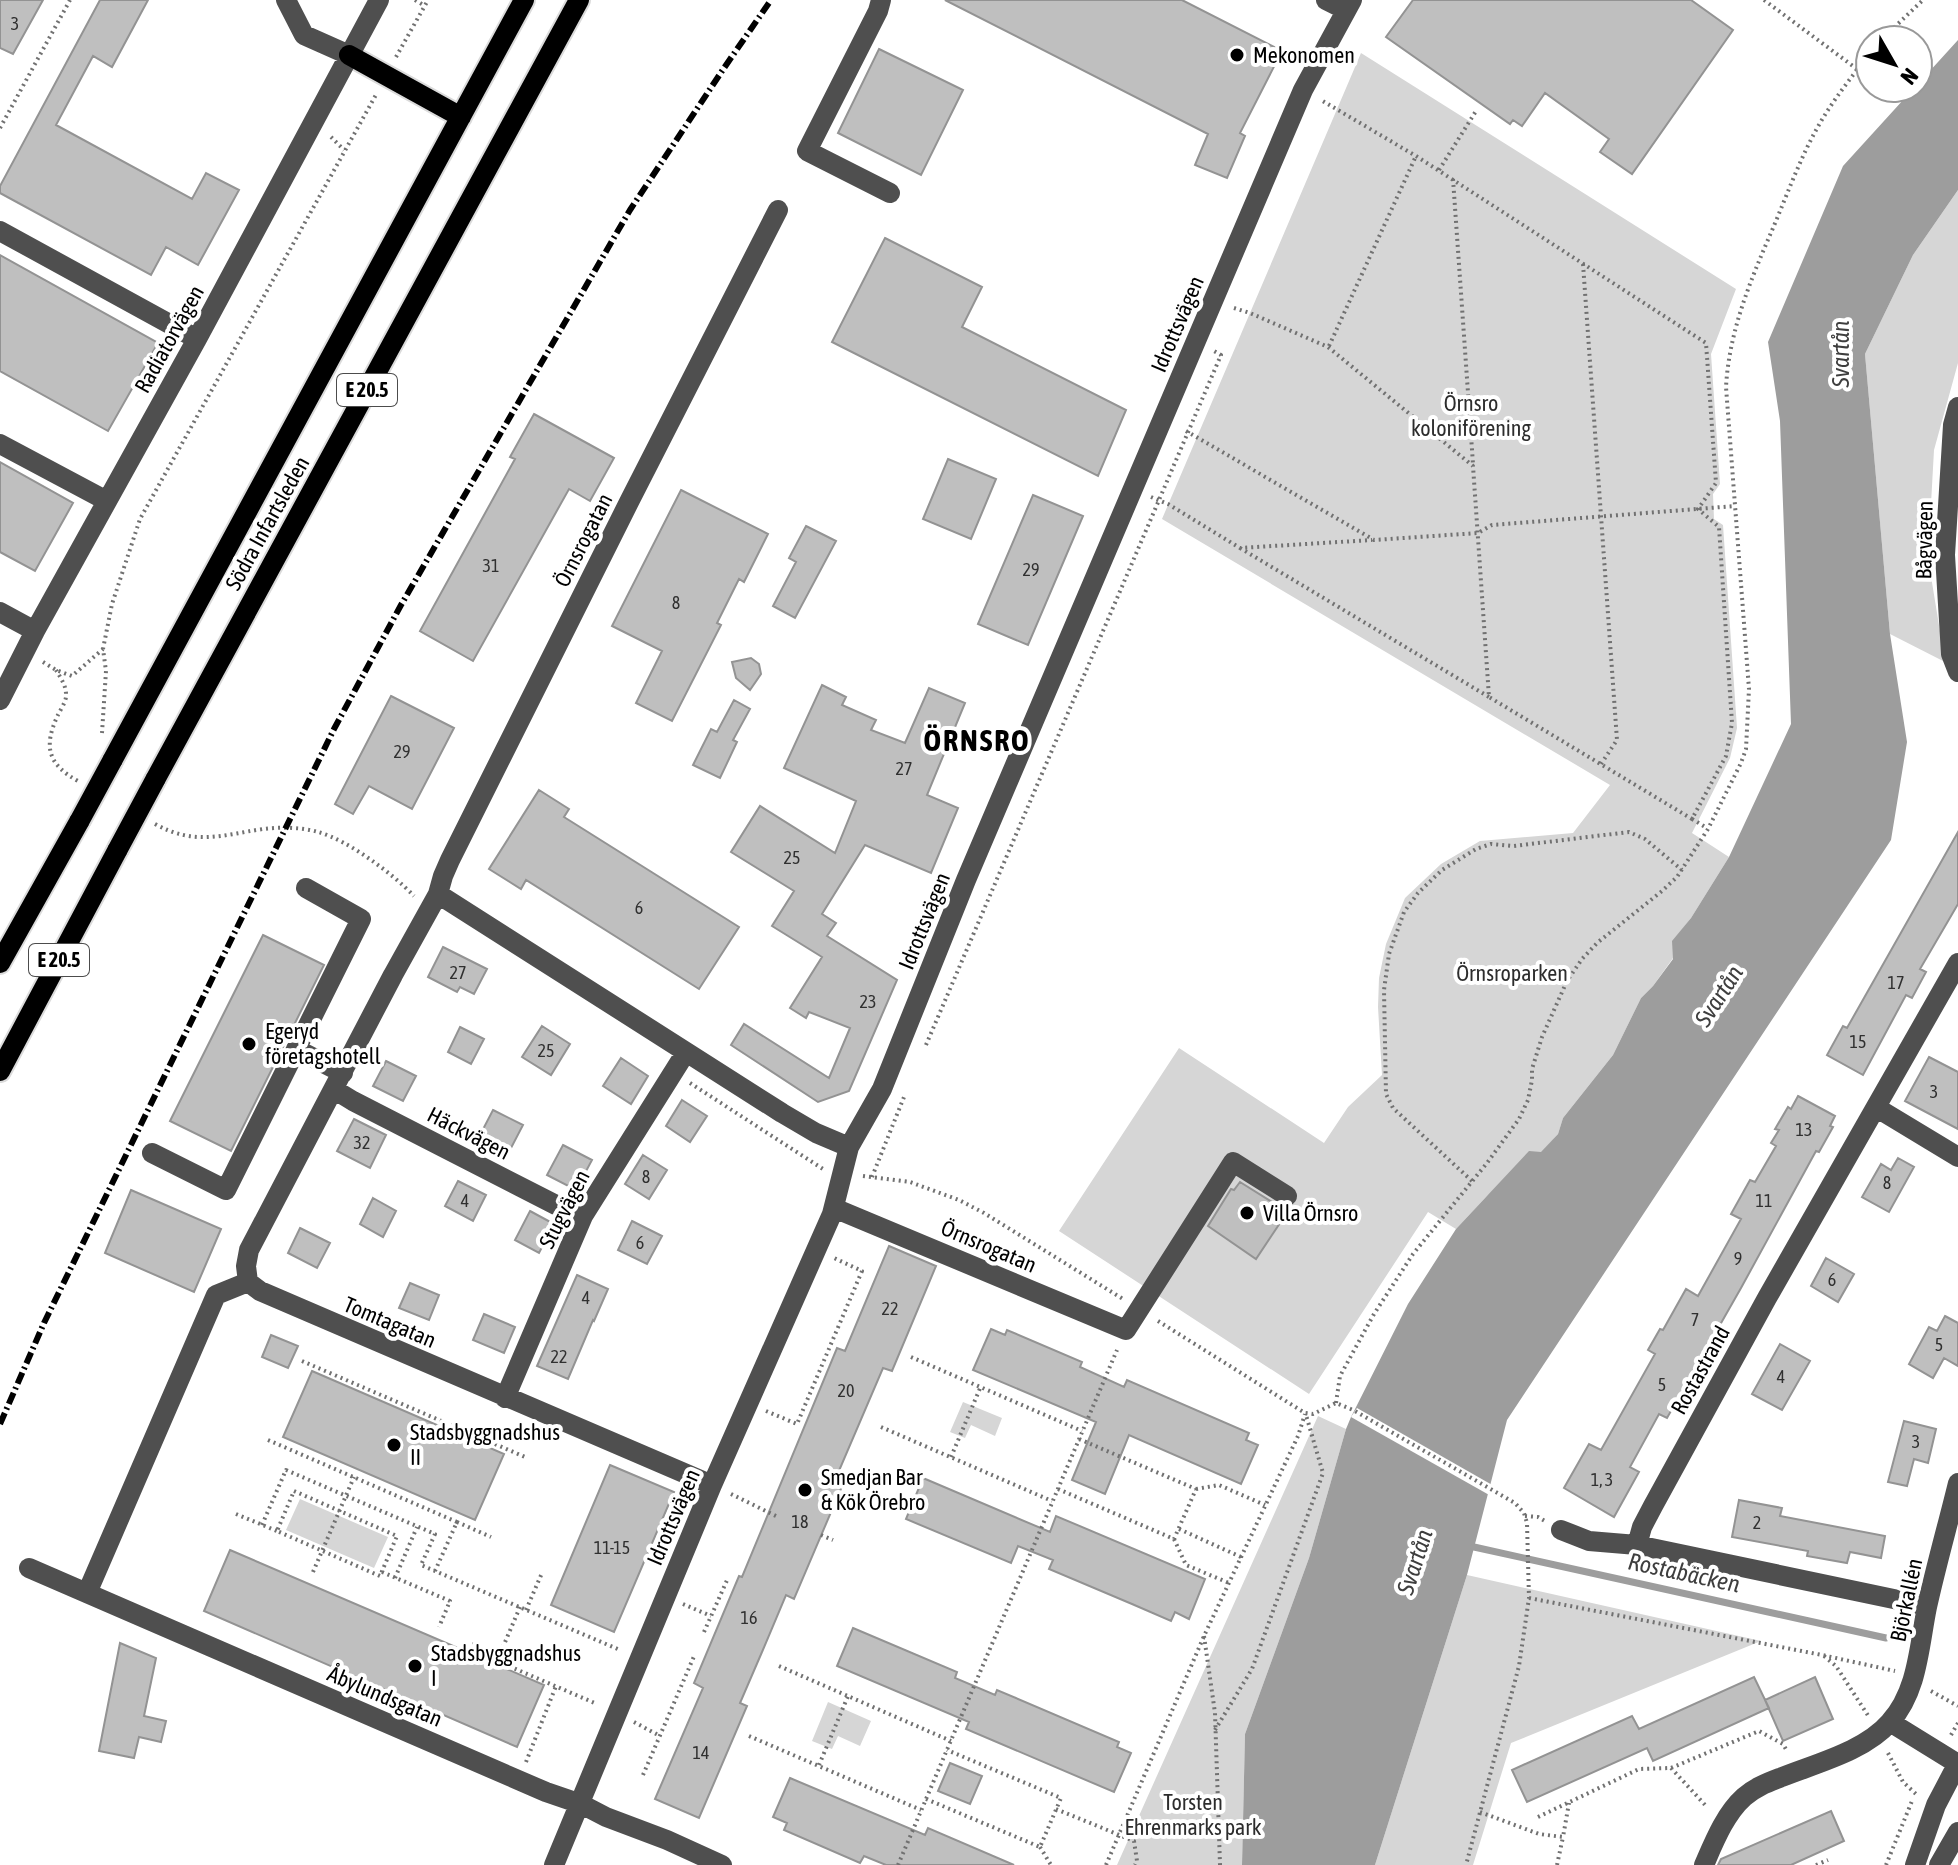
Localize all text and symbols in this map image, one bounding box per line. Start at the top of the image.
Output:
house number: 3 [11,13,19,34]
north arrow [1854,24,1934,104]
place label: Mekonomen [1253,42,1355,68]
marker: Mekonomen [1228,46,1246,64]
text: N [1895,63,1924,90]
street label: Idrottsvägen [1145,272,1209,376]
street label: Radiatorvägen [129,281,209,397]
water label: Svartån [1827,320,1854,388]
road number: E 20.5 [337,374,397,406]
park label: Örnsro koloniförening [1411,390,1532,441]
street label: Södra Infartsleden [220,452,314,594]
street label: Örnsrogatan [548,489,618,591]
street label: Bågvägen [1910,500,1938,580]
house number: 31 [483,555,499,576]
house number: 29 [1023,559,1039,580]
house number: 8 [672,592,680,613]
district label: ÖRNSRO [923,723,1031,757]
house number: 29 [394,741,410,762]
house number: 27 [896,758,912,779]
house number: 25 [784,847,800,868]
street label: Idrottsvägen [893,869,955,973]
house number: 6 [635,897,643,918]
road number: E 20.5 [29,944,89,976]
park label: Örnsroparken [1456,960,1568,986]
water label: Svartån [1688,960,1748,1032]
house number: 27 [450,962,466,983]
house number: 17 [1888,972,1904,993]
house number: 23 [860,991,876,1012]
place label: Egeryd företagshotell [265,1018,381,1069]
house number: 15 [1850,1031,1866,1052]
marker: Egeryd företagshotell [240,1035,258,1053]
house number: 25 [538,1040,554,1061]
house number: 3 [1930,1081,1938,1102]
street label: Häckvägen [423,1101,515,1165]
house number: 13 [1796,1119,1812,1140]
house number: 32 [354,1132,370,1153]
street label: Stugvägen [533,1165,595,1253]
house number: 8 [642,1166,650,1187]
house number: 8 [1883,1172,1891,1193]
house number: 4 [461,1190,469,1211]
house number: 11 [1756,1190,1772,1211]
place label: Villa Örnsro [1263,1200,1358,1226]
marker: Villa Örnsro [1238,1204,1256,1222]
street label: Örnsrogatan [937,1214,1041,1278]
house number: 6 [636,1232,644,1253]
house number: 9 [1734,1248,1742,1269]
house number: 6 [1828,1269,1836,1290]
house number: 4 [582,1287,590,1308]
street label: Tomtagatan [340,1291,440,1353]
house number: 22 [882,1298,898,1319]
house number: 7 [1691,1309,1699,1330]
street label: Rostastrand [1665,1321,1735,1419]
house number: 5 [1935,1334,1943,1355]
house number: 22 [551,1346,567,1367]
house number: 4 [1777,1366,1785,1387]
house number: 5 [1658,1374,1666,1395]
house number: 20 [838,1380,854,1401]
place label: Stadsbyggnadshus II [410,1419,560,1470]
house number: 3 [1912,1431,1920,1452]
marker: Stadsbyggnadshus II [385,1436,403,1454]
place label: Smedjan Bar & Kök Örebro [821,1464,925,1515]
street label: Idrottsvägen [641,1465,705,1569]
house number: 1, 3 [1591,1469,1613,1490]
marker: Smedjan Bar & Kök Örebro [796,1481,814,1499]
house number: 18 [792,1511,808,1532]
house number: 2 [1753,1512,1761,1533]
water label: Svartån [1391,1525,1438,1599]
house number: 11-15 [594,1537,630,1558]
water label: Rostabäcken [1626,1547,1743,1598]
street label: Björkallén [1885,1556,1927,1644]
house number: 16 [741,1607,757,1628]
place label: Stadsbyggnadshus I [431,1640,581,1691]
marker: Stadsbyggnadshus I [406,1657,424,1675]
street label: Åbylundsgatan [324,1660,446,1732]
house number: 14 [693,1742,709,1763]
park label: Torsten Ehrenmarks park [1124,1789,1262,1840]

